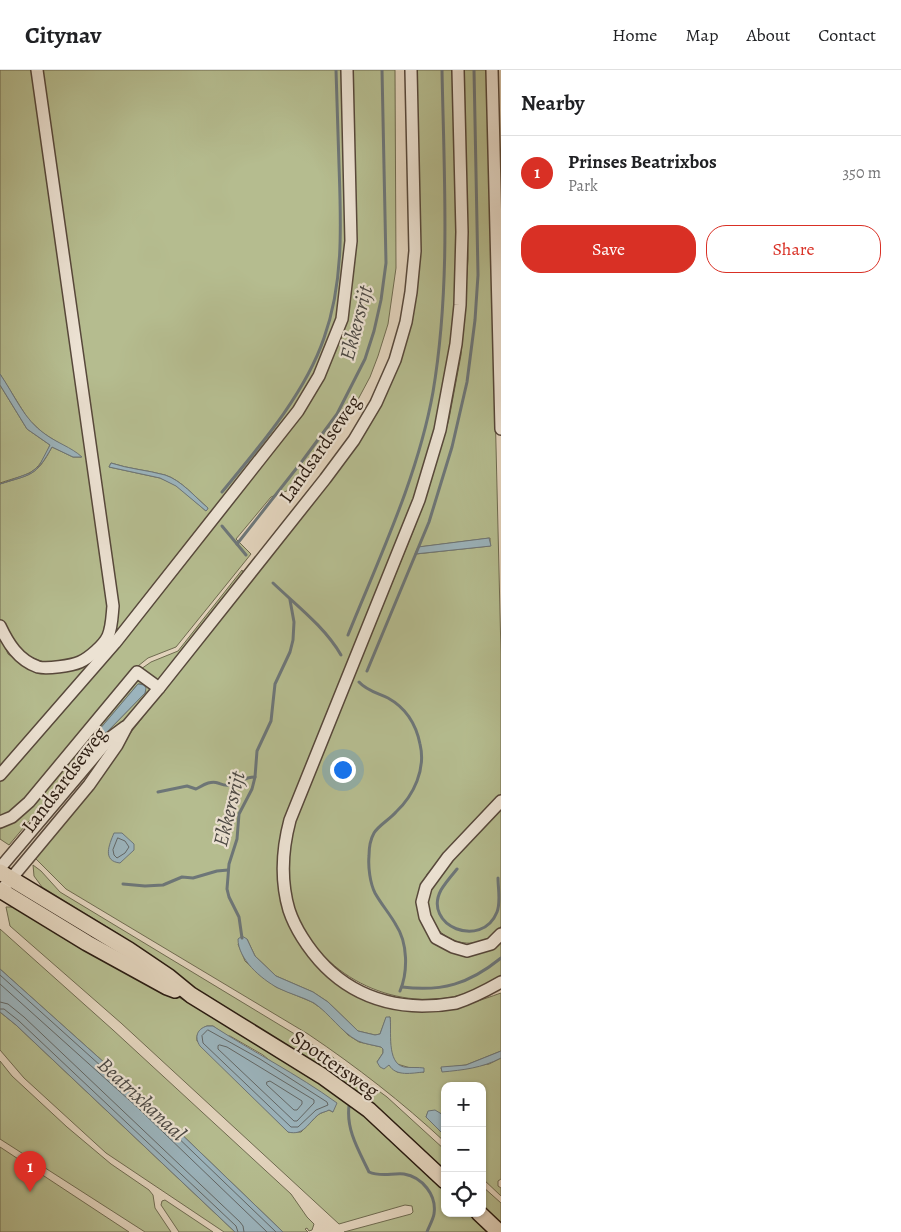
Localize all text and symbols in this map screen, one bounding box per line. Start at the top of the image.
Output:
text: Citynav [25,19,101,51]
text: Home [612,23,657,47]
text: Map [685,23,718,47]
text: About [746,23,790,47]
text: Contact [818,23,876,47]
text: Nearby [521,89,584,117]
text: Prinses Beatrixbos [568,149,717,175]
text: 1 [534,162,540,184]
text: 350 m [842,162,881,184]
text: Park [568,175,598,197]
button: Save [521,225,696,273]
button: Share [706,225,881,273]
water label: Ekkersrijt [333,282,380,363]
street label: Landsardseweg [273,390,367,508]
street label: Landsardseweg [15,721,113,839]
your location [330,757,356,783]
water label: Ekkersrijt [206,768,252,849]
street label: Spottersweg [286,1024,384,1104]
water label: Beatrixkanaal [92,1051,193,1148]
map controls [441,1082,486,1217]
button: + [441,1082,486,1127]
button: − [441,1127,486,1172]
pin: 1 [14,1151,46,1192]
button: locate [441,1172,486,1217]

